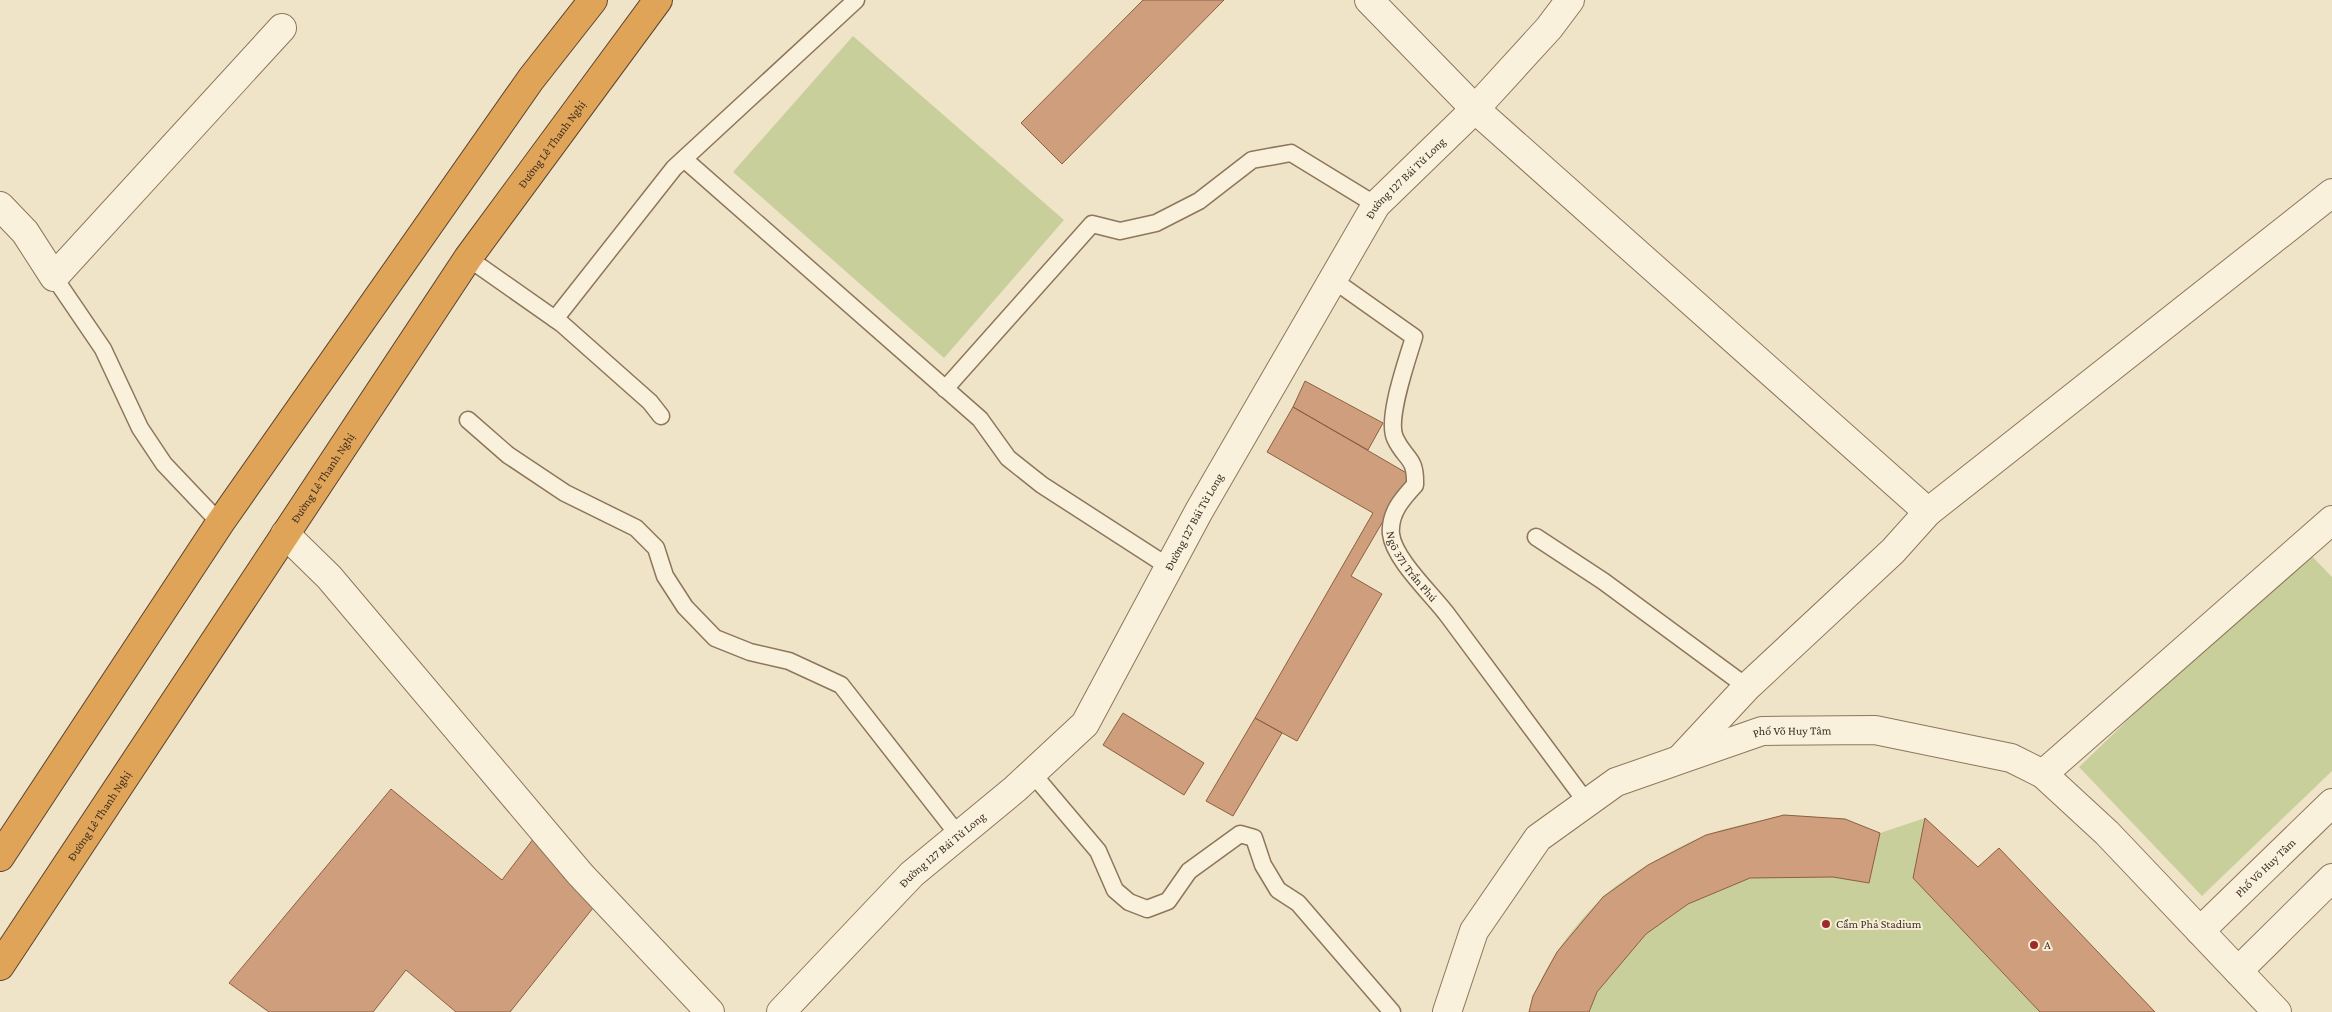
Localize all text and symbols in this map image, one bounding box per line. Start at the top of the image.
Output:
street label: Đường Lê Thanh Nghị [515,98,589,191]
street label: Đường 127 Bái Tử Long [1362,134,1449,221]
street label: Đường Lê Thanh Nghị [288,430,357,526]
street label: Đường 127 Bái Tử Long [1161,470,1226,573]
street label: Ngõ 371 Trần Phú [1384,530,1441,605]
street label: Phố Võ Huy Tâm [1751,723,1832,741]
street label: Đường Lê Thanh Nghị [64,768,134,864]
street label: Đường 127 Bái Tử Long [896,809,988,890]
street label: Phố Võ Huy Tâm [2232,835,2299,900]
place label: Cẩm Phả Stadium [1836,917,1922,931]
marker: Cẩm Phả Stadium [1820,918,1832,930]
place label: A [2044,938,2051,952]
marker: A [2028,939,2040,951]

